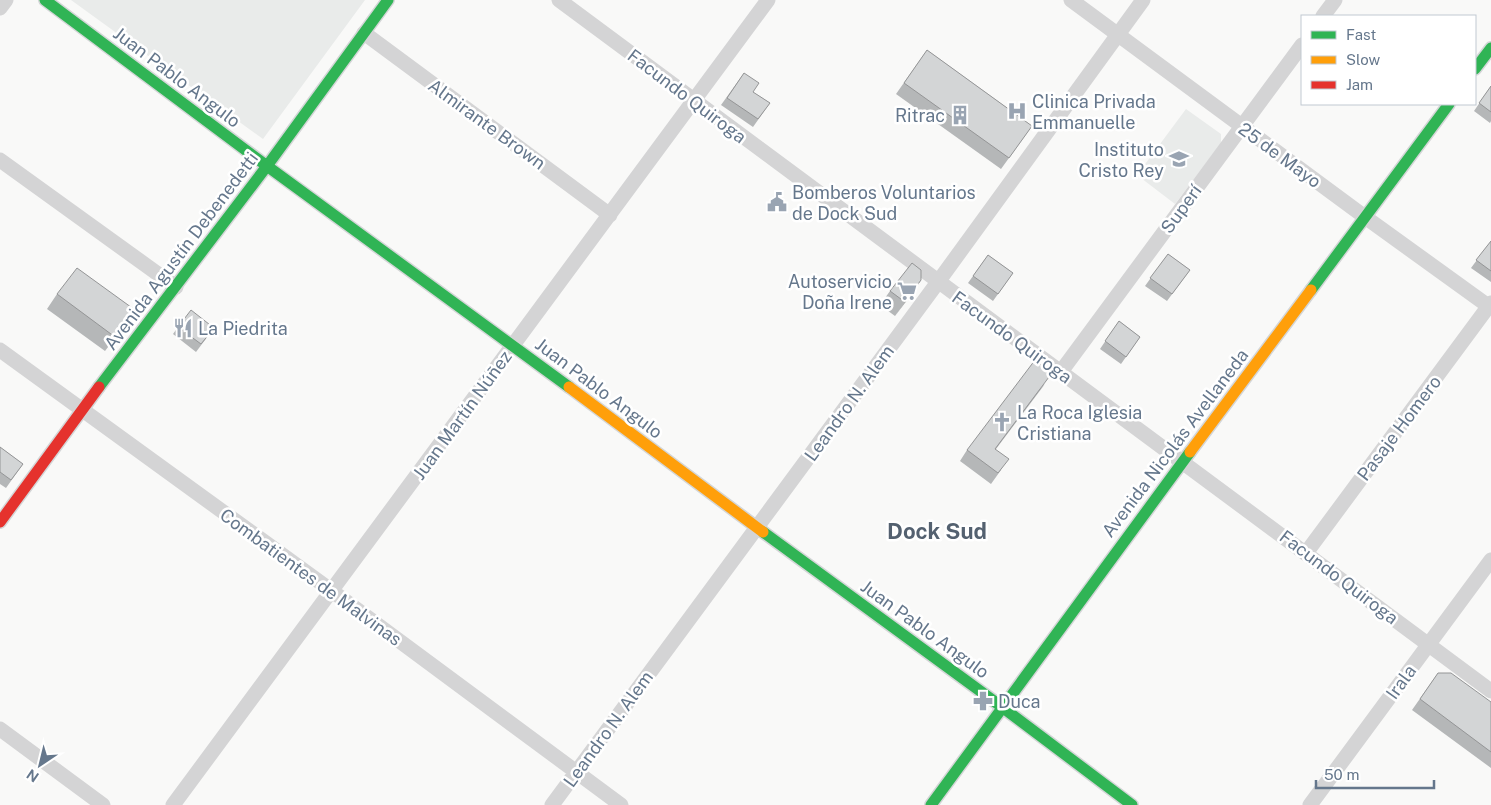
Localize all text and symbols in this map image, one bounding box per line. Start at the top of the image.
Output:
legend [1301,15,1476,105]
street label: Juan Pablo Angulo [109,22,245,132]
text: Fast [1346,26,1376,43]
street label: Facundo Quiroga [624,45,750,147]
text: Slow [1346,51,1381,68]
street label: Almirante Brown [424,74,550,174]
text: Jam [1346,76,1373,93]
place label: Clinica Privada Emmanuelle [1032,91,1156,133]
hospital icon: Clinica Privada Emmanuelle [1006,100,1028,122]
building icon: Ritrac [949,104,971,126]
place label: Ritrac [895,105,945,126]
street label: 25 de Mayo [1235,118,1325,192]
place label: Instituto Cristo Rey [1078,139,1164,181]
street label: Avenida Agustín Debenedetti [100,148,262,354]
school or university icon: Instituto Cristo Rey [1168,148,1190,170]
street label: Superí [1156,180,1206,237]
place label: Bomberos Voluntarios de Dock Sud [792,182,976,224]
public building icon: Bomberos Voluntarios de Dock Sud [766,191,788,213]
place label: Autoservicio Doña Irene [788,271,892,313]
supermarket icon: Autoservicio Doña Irene [896,280,918,302]
street label: Facundo Quiroga [948,287,1076,387]
restaurant icon: La Piedrita [172,317,194,339]
place label: La Piedrita [198,318,288,339]
street label: Juan Pablo Angulo [531,333,667,443]
street label: Leandro N. Alem [800,341,898,465]
street label: Avenida Nicolás Avellaneda [1097,345,1253,541]
street label: Juan Martín Núñez [408,346,516,484]
street label: Pasaje Homero [1353,371,1445,485]
place label: La Roca Iglesia Cristiana [1017,402,1142,444]
church icon: La Roca Iglesia Cristiana [991,411,1013,433]
street label: Combatientes de Malvinas [216,504,406,650]
district label: Dock Sud [887,518,987,544]
street label: Facundo Quiroga [1276,526,1402,628]
street label: Juan Pablo Angulo [857,575,993,683]
street label: Irala [1382,661,1420,703]
street label: Leandro N. Alem [559,667,657,791]
pharmacy icon: Duca [972,690,994,712]
place label: Duca [998,691,1041,712]
north arrow [15,740,65,790]
scale bar [1316,758,1434,790]
text: N [23,766,42,785]
text: 50 m [1324,766,1359,783]

